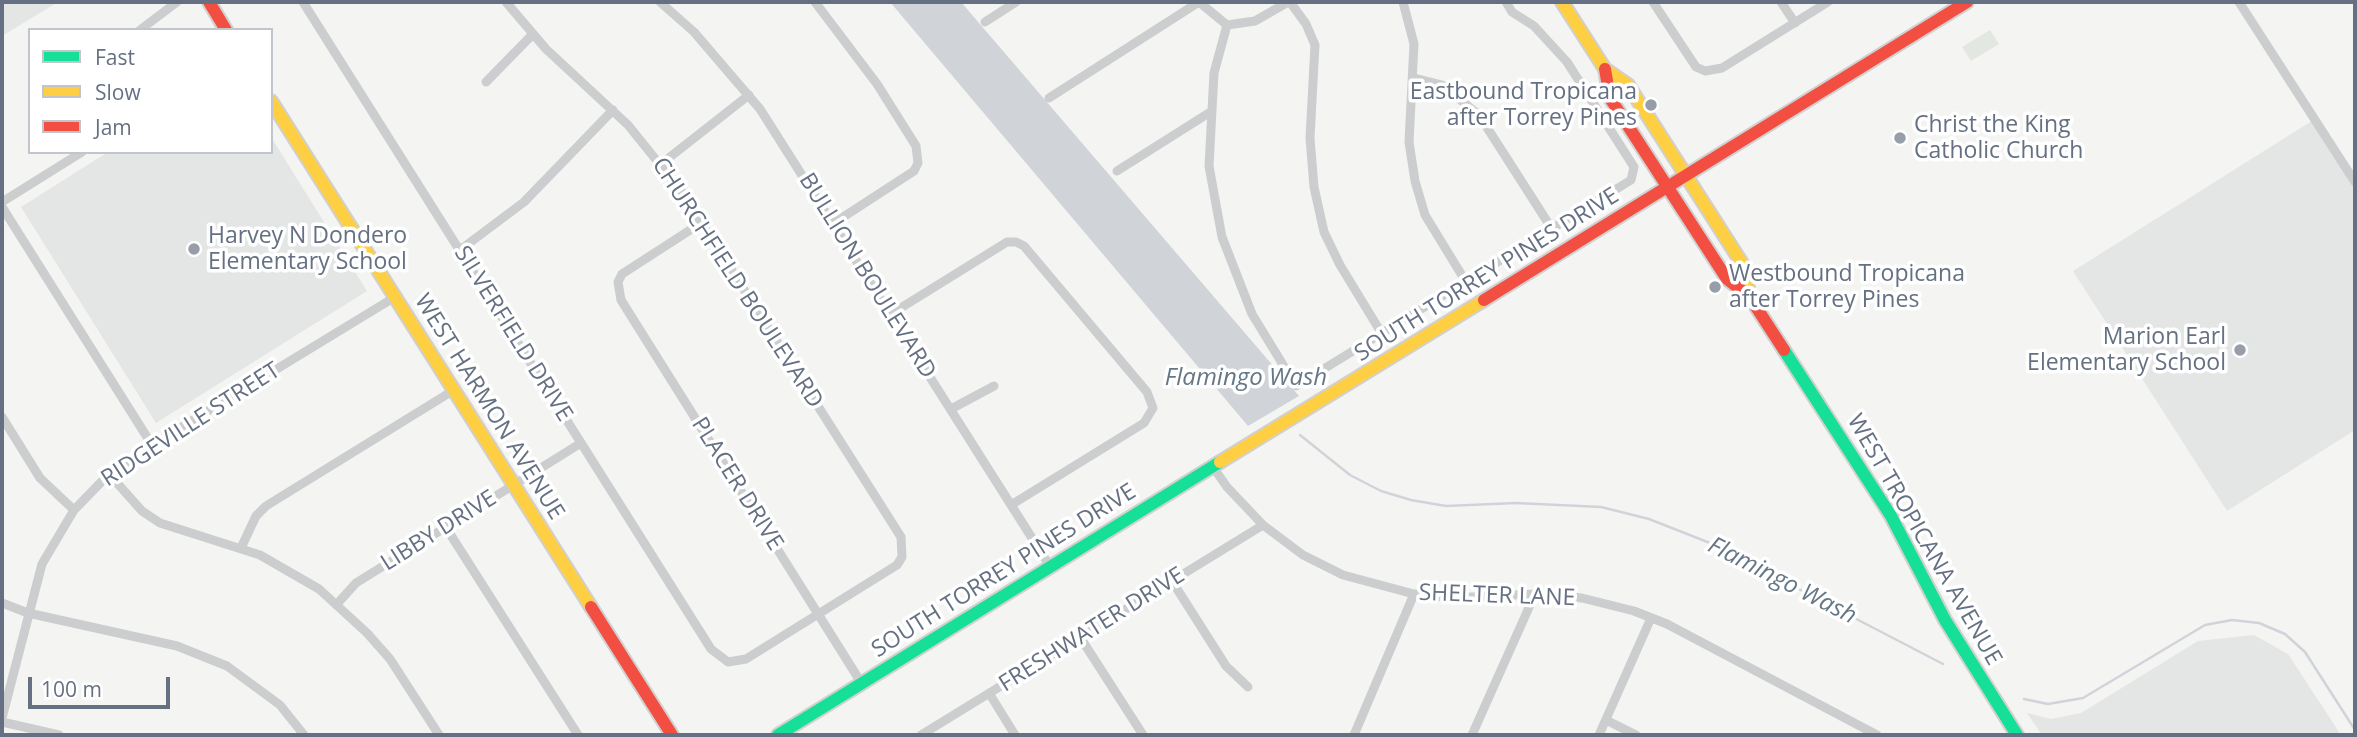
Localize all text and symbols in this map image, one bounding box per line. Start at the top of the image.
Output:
legend [28,28,273,154]
text: Fast [95,43,135,71]
text: Slow [95,78,141,106]
place label: Eastbound Tropicana after Torrey Pines [1410,78,1637,132]
marker: Eastbound Tropicana after Torrey Pines [1643,97,1659,113]
place label: Christ the King Catholic Church [1914,111,2083,165]
text: Jam [95,113,132,141]
marker: Christ the King Catholic Church [1892,130,1908,146]
street label: CHURCHFIELD BOULEVARD [646,153,828,413]
street label: BULLION BOULEVARD [793,168,941,384]
street label: SOUTH TORREY PINES DRIVE [1350,182,1624,368]
place label: Harvey N Dondero Elementary School [208,222,407,276]
marker: Harvey N Dondero Elementary School [186,241,202,257]
street label: SILVERFIELD DRIVE [448,241,578,427]
place label: Westbound Tropicana after Torrey Pines [1729,260,1965,314]
marker: Westbound Tropicana after Torrey Pines [1707,279,1723,295]
street label: WEST HARMON AVENUE [408,289,570,525]
place label: Marion Earl Elementary School [2027,323,2226,377]
marker: Marion Earl Elementary School [2232,342,2248,358]
street label: RIDGEVILLE STREET [97,357,285,493]
water label: Flamingo Wash [1165,364,1327,392]
street label: WEST TROPICANA AVENUE [1841,410,2007,670]
street label: PLACER DRIVE [685,412,789,556]
street label: SOUTH TORREY PINES DRIVE [867,478,1141,664]
street label: LIBBY DRIVE [376,485,502,577]
water label: Flamingo Wash [1703,531,1861,631]
street label: FRESHWATER DRIVE [994,562,1190,698]
street label: SHELTER LANE [1418,579,1576,613]
scale bar [32,664,173,708]
text: 100 m [41,675,102,703]

